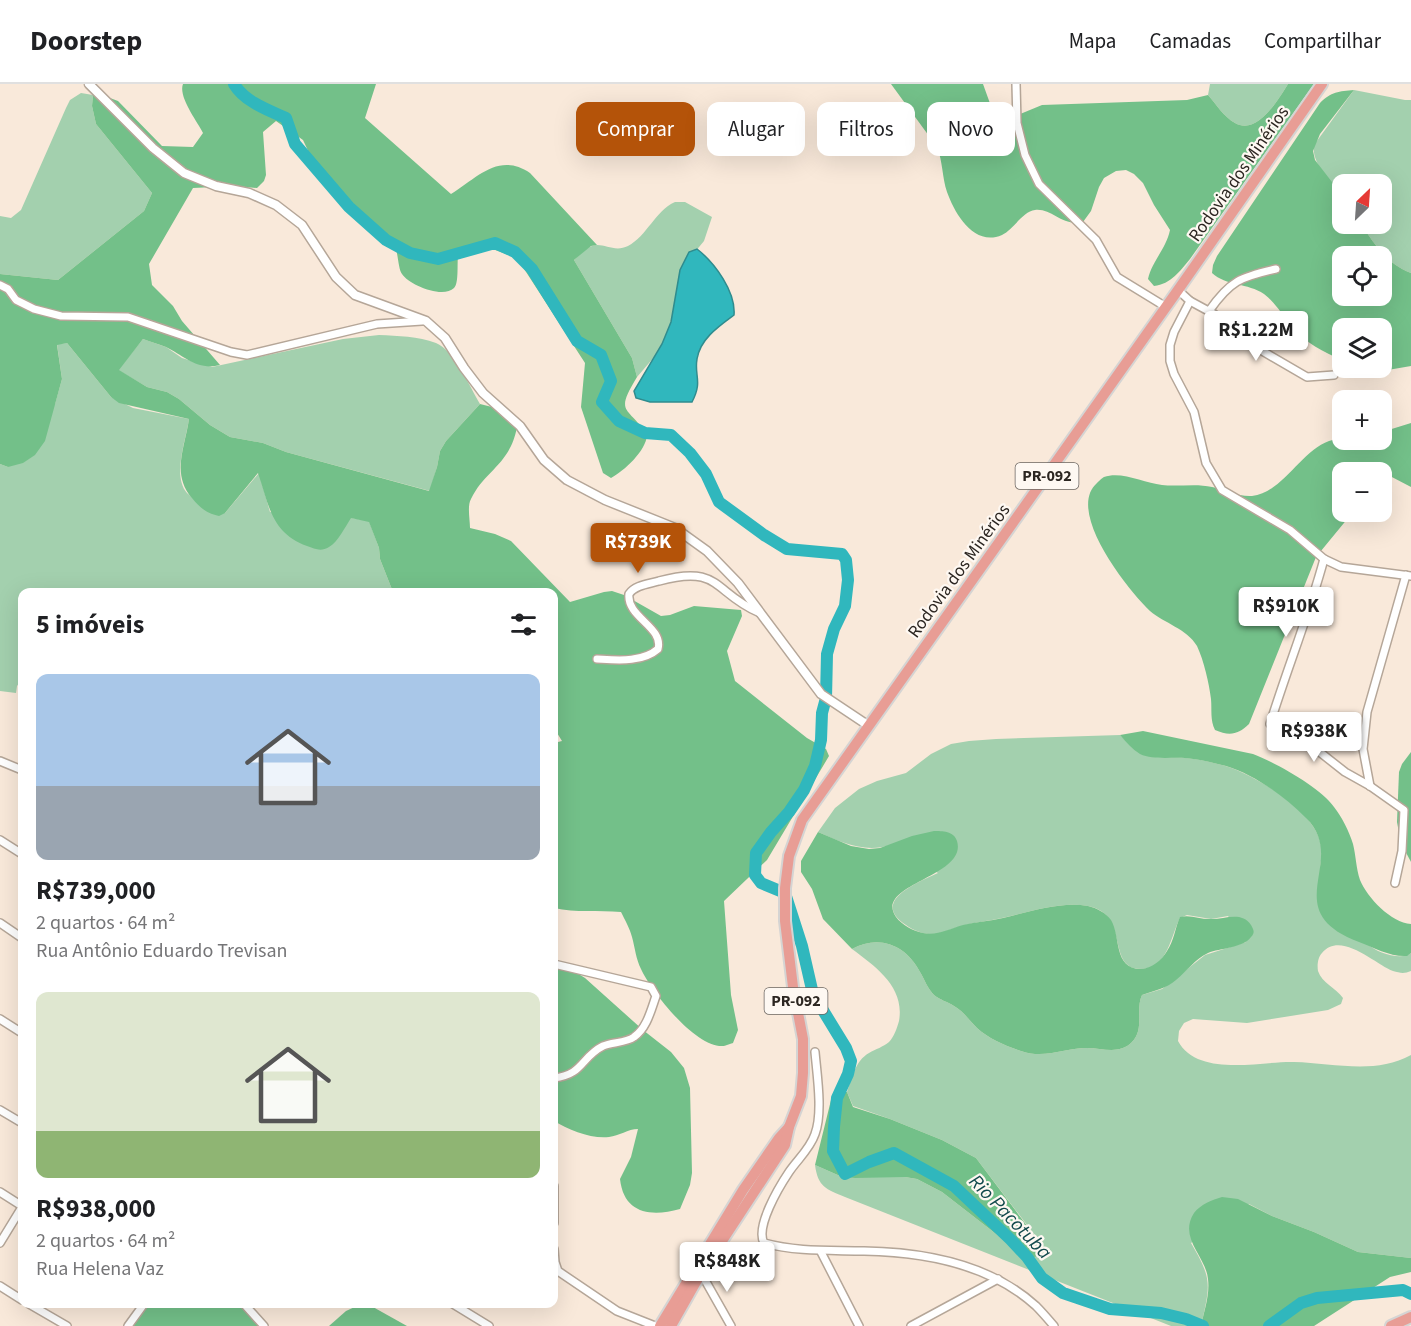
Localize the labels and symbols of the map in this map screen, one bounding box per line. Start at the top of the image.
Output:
street label: Rodovia dos Minérios [1183,101,1295,247]
north arrow [1332,174,1392,234]
pin: R$1.22M [1201,311,1311,362]
road number: PR-092 [1016,463,1078,489]
street label: Rodovia dos Minérios [902,499,1016,643]
pin: R$739K [589,523,687,574]
pin: R$910K [1237,587,1335,638]
pin: R$938K [1265,712,1363,763]
road number: PR-092 [764,988,828,1014]
water label: Rio Pacotuba [962,1168,1058,1266]
pin: R$848K [678,1242,776,1293]

